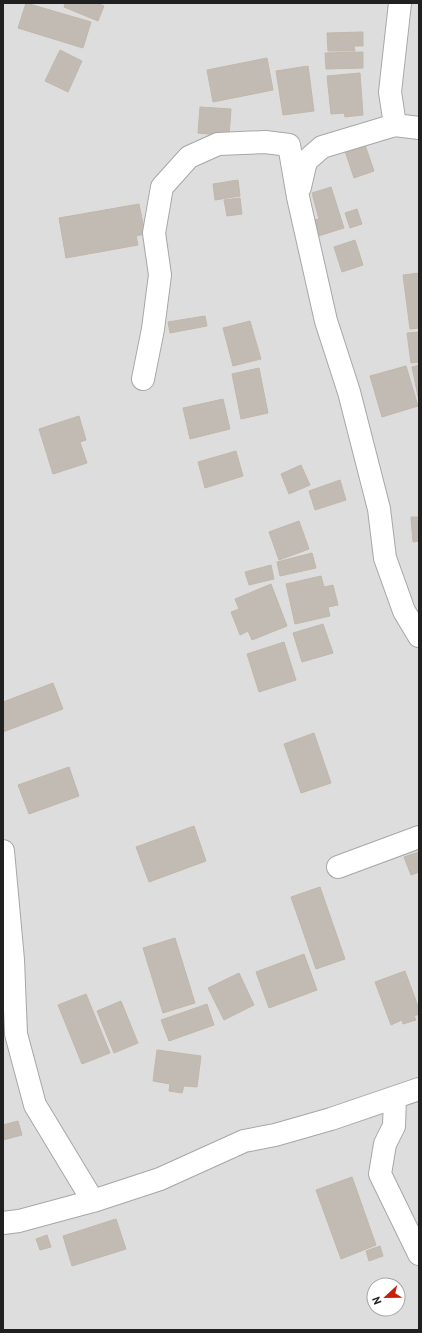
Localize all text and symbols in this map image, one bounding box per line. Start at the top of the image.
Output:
north arrow [366,1277,406,1317]
text: N [369,1295,385,1307]

